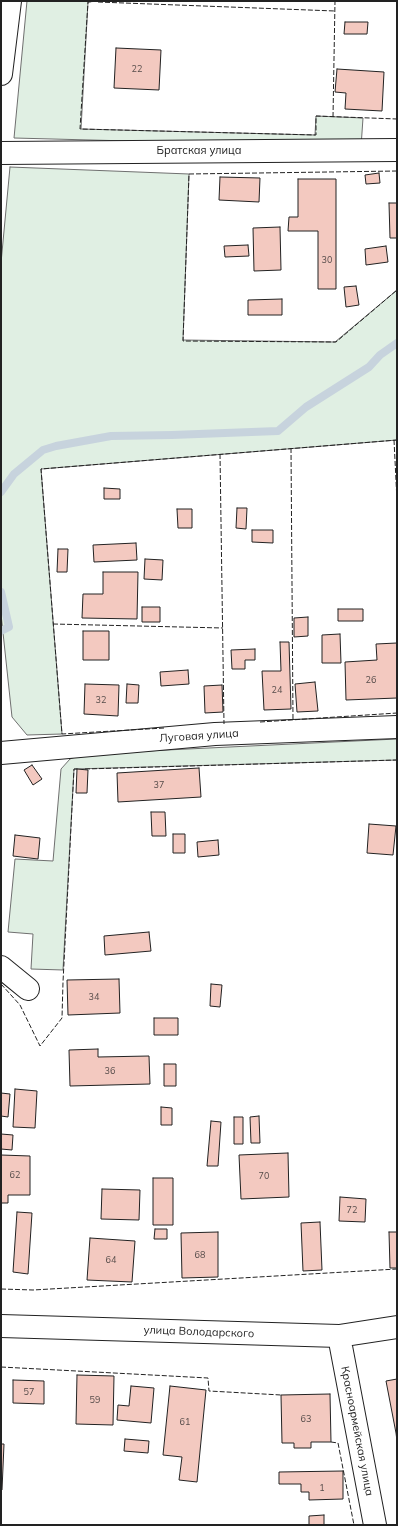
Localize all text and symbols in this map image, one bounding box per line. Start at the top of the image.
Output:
house number: 22 [132,64,142,74]
street label: Братская улица [157,144,241,158]
house number: 30 [322,255,332,265]
house number: 26 [366,675,376,685]
house number: 24 [272,685,282,695]
house number: 32 [96,695,106,705]
street label: Луговая улица [159,727,239,745]
house number: 37 [154,780,164,790]
house number: 34 [89,992,99,1002]
house number: 36 [105,1066,115,1076]
house number: 62 [10,1170,20,1180]
house number: 70 [259,1171,269,1181]
house number: 72 [347,1205,357,1215]
house number: 68 [195,1250,205,1260]
house number: 64 [106,1255,116,1265]
street label: улица Володарского [143,1323,255,1341]
street label: Красноармейская улица [338,1365,376,1497]
house number: 57 [24,1387,34,1397]
house number: 59 [90,1395,100,1405]
house number: 63 [301,1414,311,1424]
house number: 61 [180,1417,190,1427]
house number: 1 [319,1483,325,1493]

